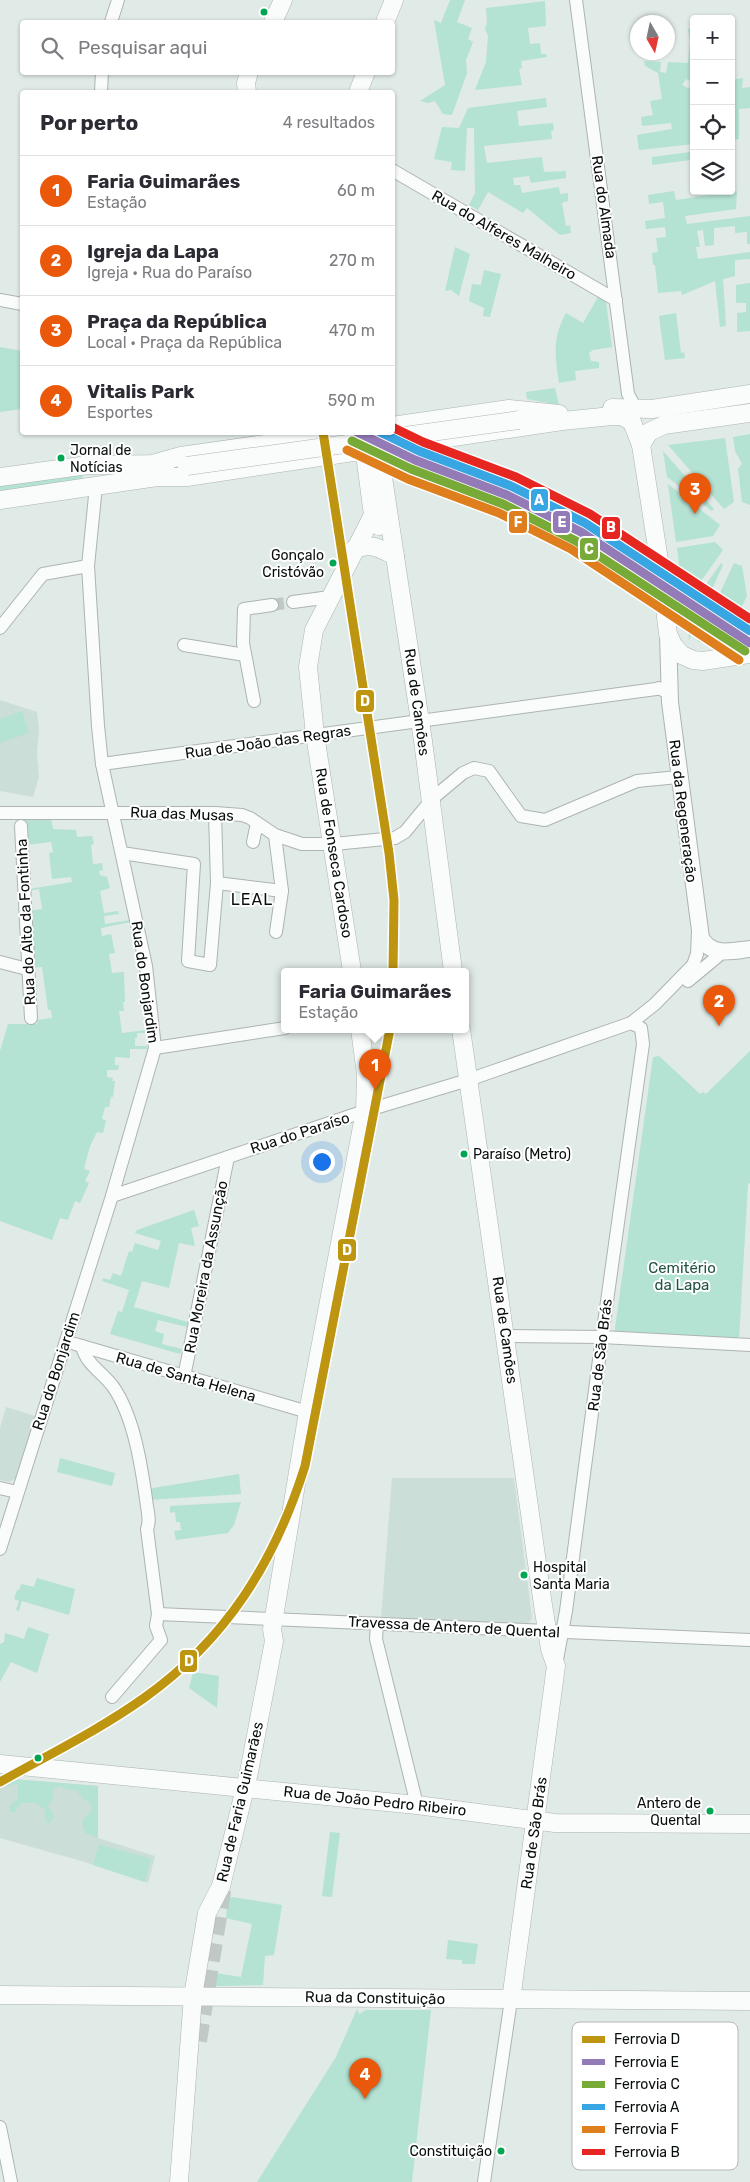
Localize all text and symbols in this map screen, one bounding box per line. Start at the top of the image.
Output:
unlabelled marker [259,7,269,17]
north arrow [630,15,675,60]
map controls [690,15,735,195]
button: + [690,15,735,60]
search box [20,20,395,75]
icon: search [38,34,66,62]
text: Pesquisar aqui [78,36,207,59]
button: − [690,60,735,105]
button: locate [690,105,735,150]
text: Por perto [40,110,138,135]
text: 4 resultados [283,113,375,132]
button: layers [690,150,735,195]
street label: Rua do Almada [588,154,620,260]
text: Faria Guimarães [87,170,240,193]
text: 1 [52,181,60,200]
text: 60 m [337,181,375,200]
street label: Rua do Alferes Malheiro [429,186,579,284]
text: Estação [87,193,147,212]
text: Igreja da Lapa [87,240,219,263]
text: 2 [51,251,61,270]
text: 270 m [329,251,375,270]
text: Igreja · Rua do Paraíso [87,263,252,282]
text: Praça da República [87,310,267,333]
text: 3 [51,321,61,340]
text: 470 m [329,321,375,340]
text: Local · Praça da República [87,333,282,352]
text: Vitalis Park [87,380,194,403]
text: 4 [51,391,61,410]
text: 590 m [328,391,375,410]
text: Esportes [87,403,153,422]
place label: Jornal de Notícias [70,442,132,476]
marker: Jornal de Notícias [56,453,66,463]
pin: 3 [679,473,711,514]
line badge: A [530,488,549,512]
text: A [534,492,544,509]
line badge: F [508,510,528,534]
line badge: E [552,510,571,534]
text: F [514,514,523,531]
text: E [558,514,567,531]
line badge: B [601,516,621,540]
text: B [606,519,616,536]
line badge: C [579,537,599,561]
text: C [584,541,594,558]
place label: Gonçalo Cristóvão [262,547,324,581]
marker: Gonçalo Cristóvão [328,558,338,568]
street label: Rua de Camões [401,647,433,757]
line badge: D [355,689,375,713]
text: D [360,693,370,710]
street label: Rua de João das Regras [184,721,353,763]
street label: Rua da Regeneração [665,739,701,883]
street label: Rua de Fonseca Cardoso [312,767,356,939]
street label: Rua das Musas [130,803,235,825]
street label: Rua do Alto da Fontinha [13,838,39,1006]
district label: LEAL [231,890,273,909]
street label: Rua do Bonjardim [128,920,162,1044]
popup [281,968,469,1033]
text: Faria Guimarães [298,980,452,1003]
pin: 2 [703,985,735,1026]
text: Estação [298,1003,358,1022]
pin: 1 [359,1049,391,1090]
street label: Rua do Paraíso [248,1108,352,1158]
place label: Paraíso (Metro) [473,1146,571,1163]
your location [309,1149,335,1175]
marker: Paraíso (Metro) [459,1149,469,1159]
street label: Rua Moreira da Assunção [180,1179,232,1355]
line badge: D [337,1238,357,1262]
text: D [342,1242,352,1259]
park label: Cemitério da Lapa [648,1259,716,1294]
street label: Rua de Camões [489,1275,521,1385]
street label: Rua de São Brás [584,1297,616,1412]
street label: Rua do Bonjardim [28,1310,84,1432]
street label: Rua de Santa Helena [114,1348,258,1406]
place label: Hospital Santa Maria [533,1559,610,1593]
marker: Hospital Santa Maria [519,1570,529,1580]
street label: Travessa de Antero de Quental [348,1612,560,1642]
line badge: D [179,1649,198,1673]
text: D [184,1653,194,1670]
street label: Rua de Faria Guimarães [213,1720,267,1884]
unlabelled marker [33,1753,43,1763]
street label: Rua de São Brás [517,1775,551,1890]
street label: Rua de João Pedro Ribeiro [283,1782,467,1820]
place label: Antero de Quental [637,1795,701,1829]
marker: Antero de Quental [705,1806,715,1816]
street label: Rua da Constituição [305,1988,445,2008]
legend [572,2022,738,2170]
text: Ferrovia D [614,2031,680,2048]
text: Ferrovia E [614,2054,679,2071]
pin: 4 [349,2058,381,2099]
text: Ferrovia C [614,2076,680,2093]
text: Ferrovia A [614,2099,680,2116]
text: Ferrovia F [614,2121,679,2138]
place label: Constituição [409,2143,492,2160]
text: Ferrovia B [614,2144,680,2161]
marker: Constituição [496,2146,506,2156]

